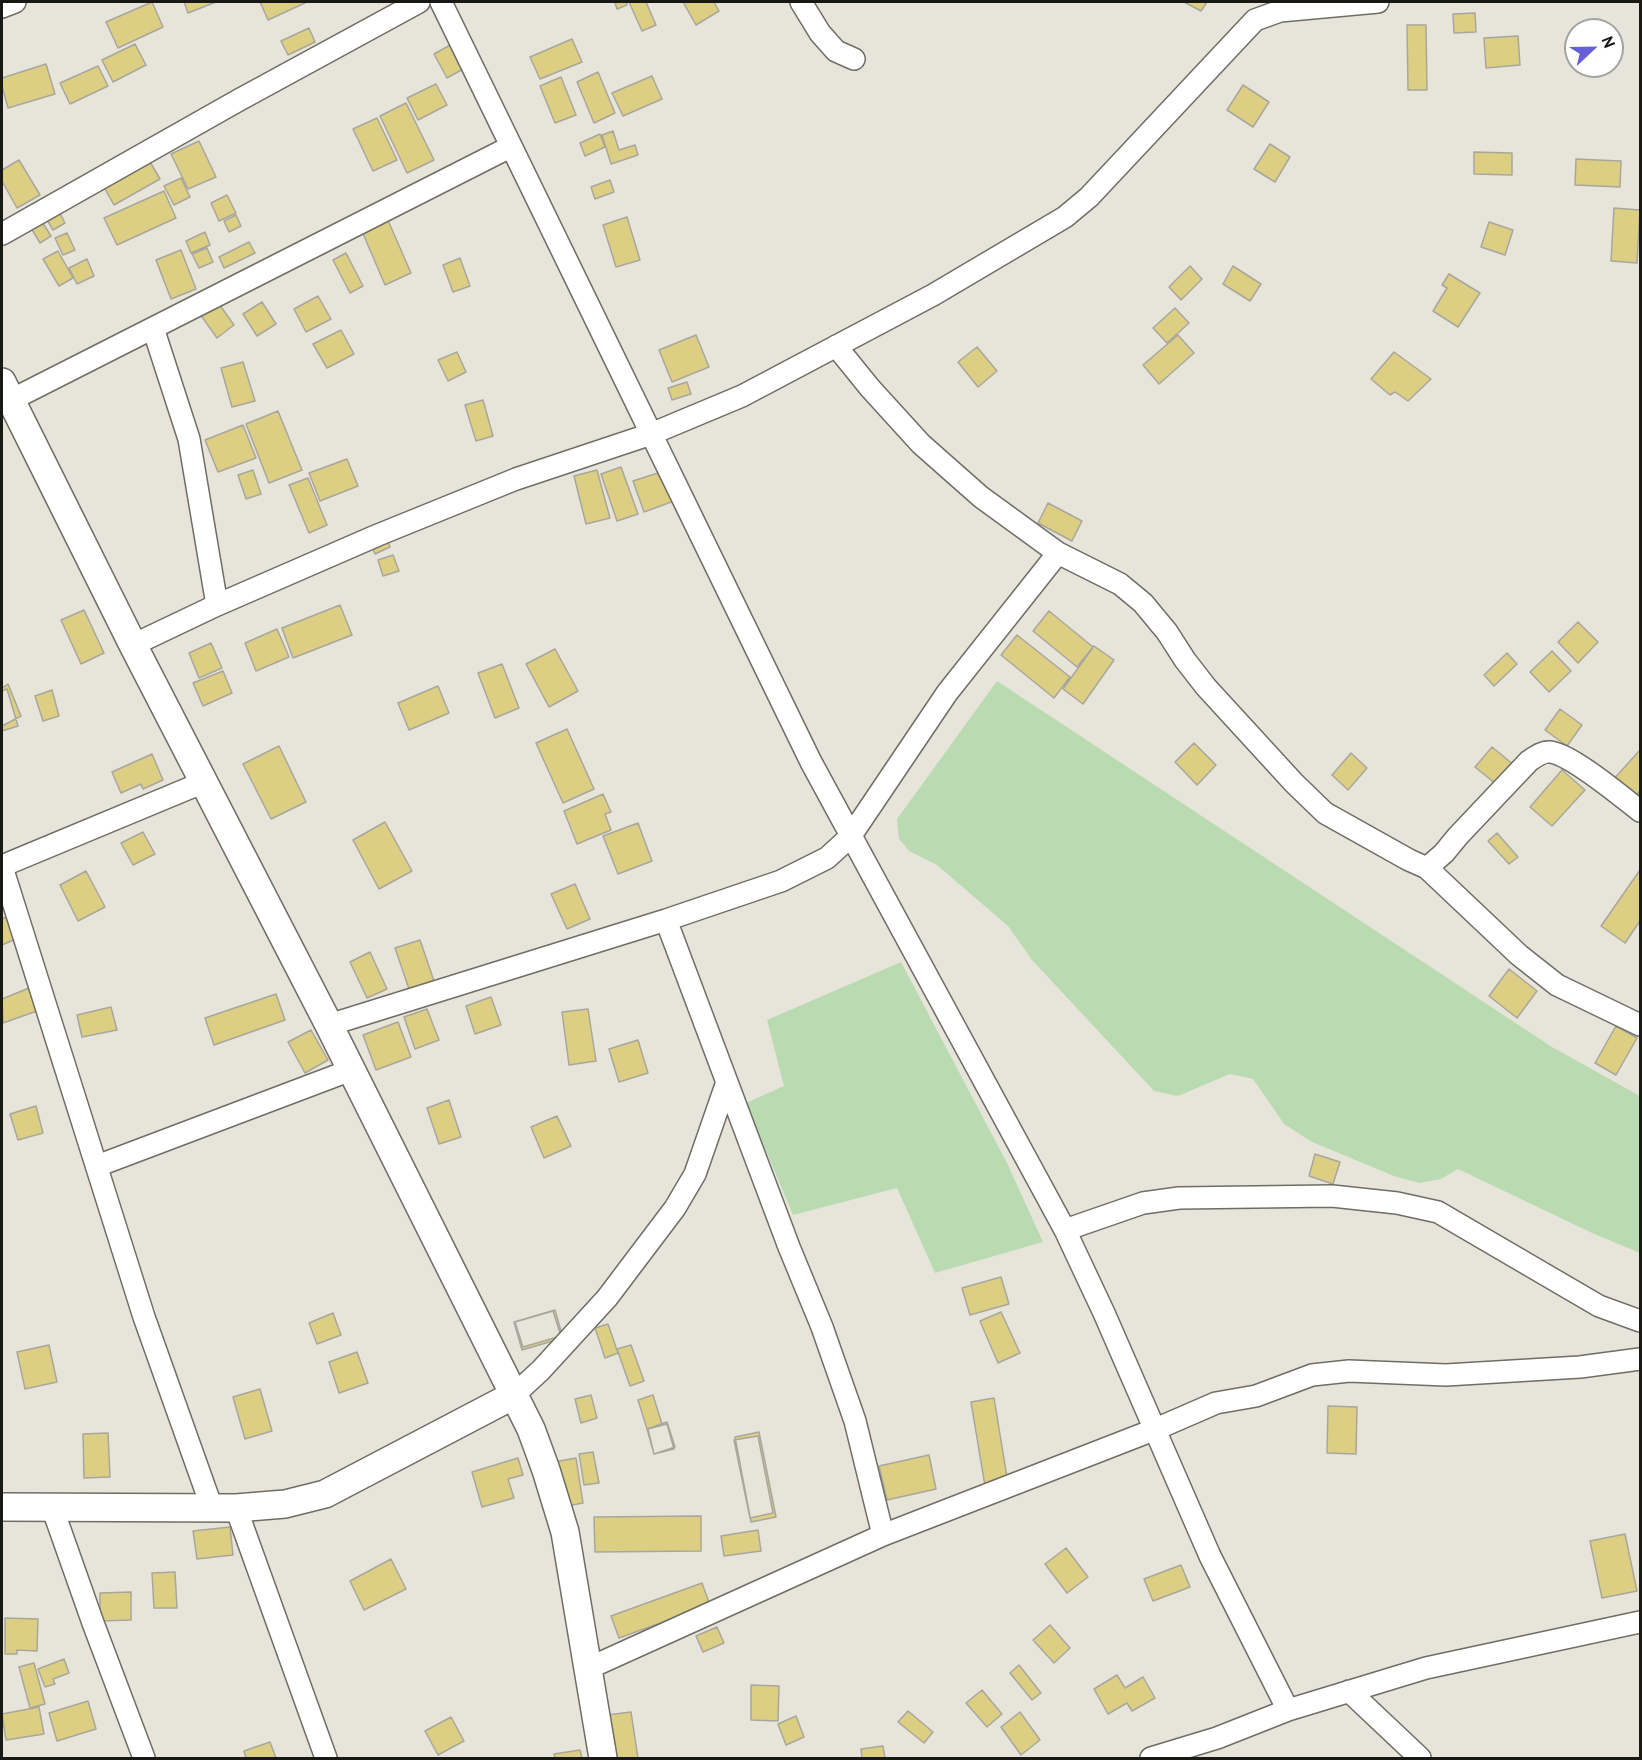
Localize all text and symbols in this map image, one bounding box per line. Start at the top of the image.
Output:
north arrow [1564,18,1624,78]
text: N [1598,33,1620,51]

